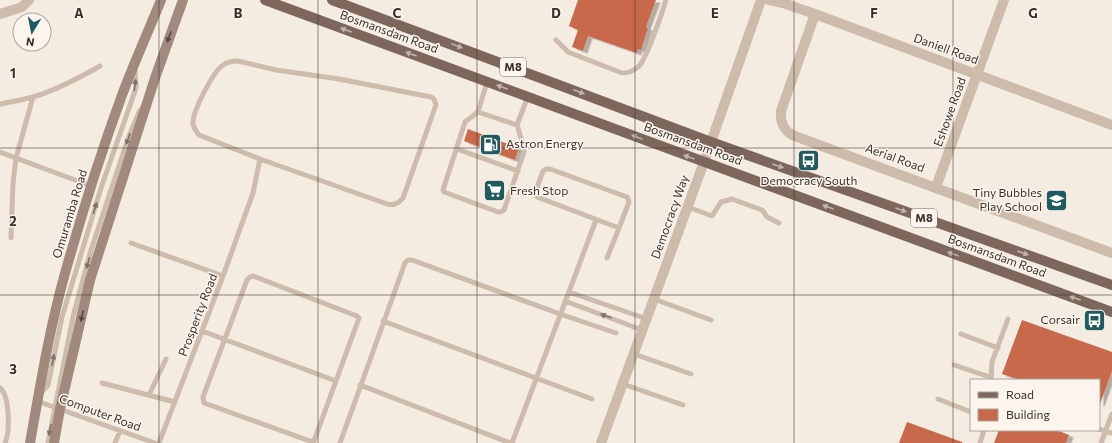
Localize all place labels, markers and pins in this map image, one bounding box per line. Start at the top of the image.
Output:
fuel station icon: Astron Energy [478,131,504,157]
place label: Astron Energy [506,136,583,150]
bus stop icon: Democracy South [796,147,822,173]
place label: Democracy South [761,173,857,187]
supermarket icon: Fresh Stop [482,178,508,204]
place label: Fresh Stop [510,183,568,197]
place label: Tiny Bubbles Play School [972,185,1042,213]
school or university icon: Tiny Bubbles Play School [1044,187,1070,213]
bus stop icon: Corsair [1082,307,1108,333]
place label: Corsair [1040,312,1080,326]

